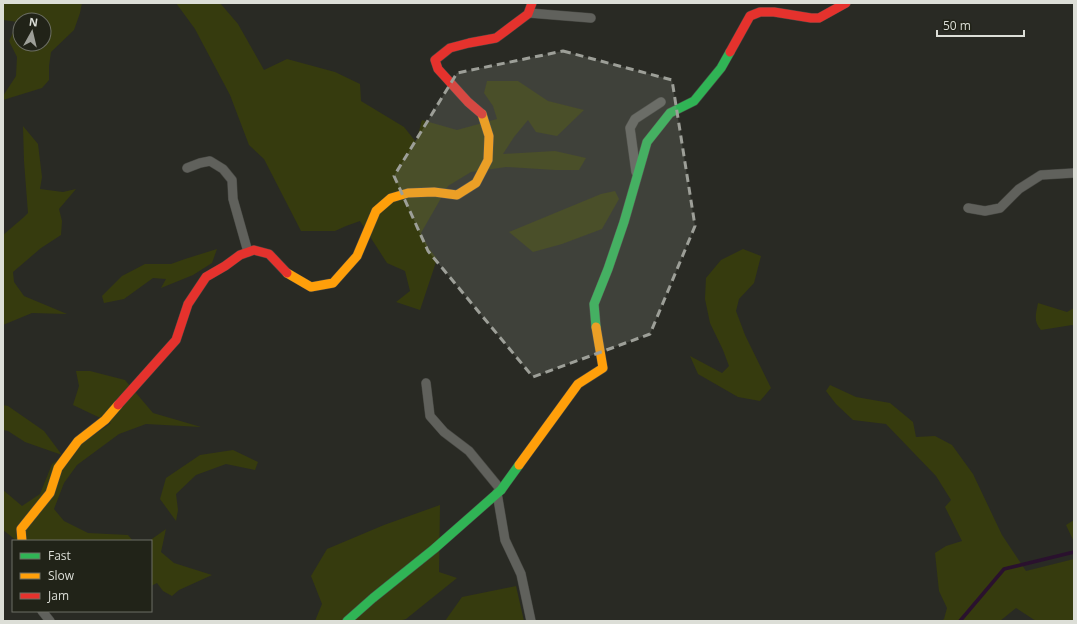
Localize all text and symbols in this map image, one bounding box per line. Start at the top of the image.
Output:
north arrow [12,12,52,52]
scale bar [937,12,1024,38]
text: N [28,14,39,30]
text: 50 m [943,17,971,34]
legend [12,540,152,612]
text: Fast [48,547,71,564]
text: Slow [48,567,75,584]
text: Jam [47,587,69,604]

